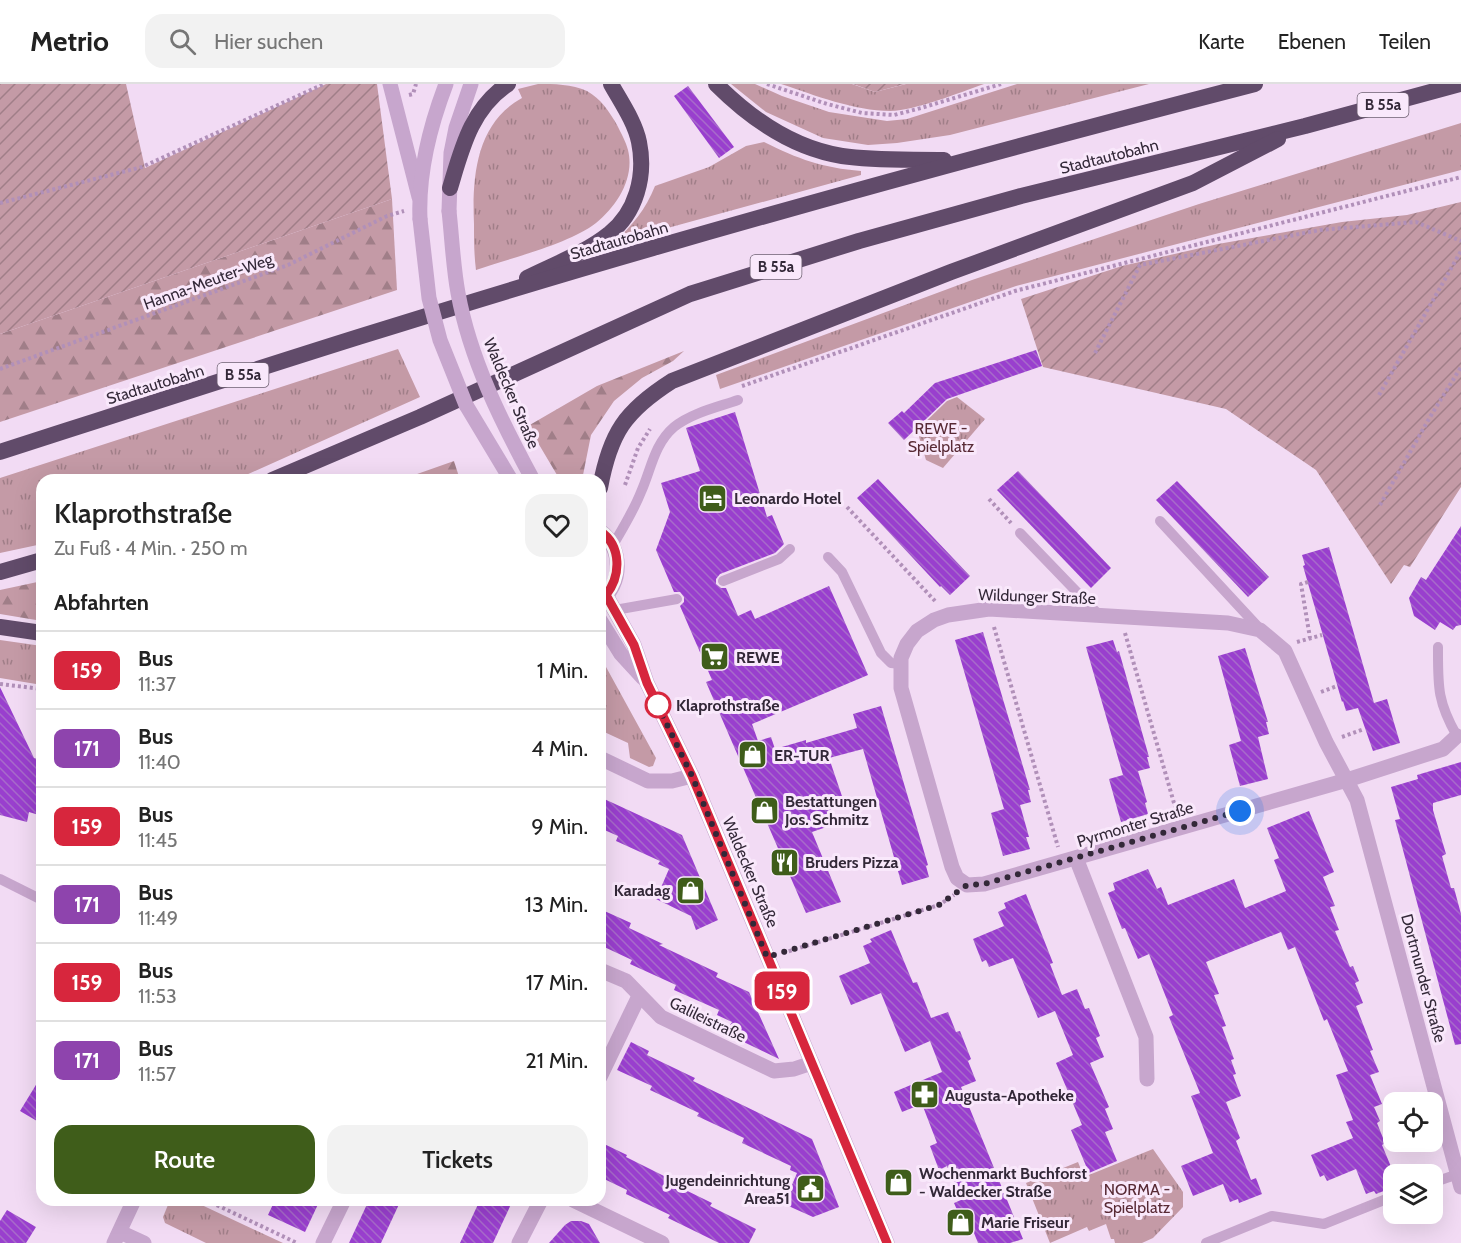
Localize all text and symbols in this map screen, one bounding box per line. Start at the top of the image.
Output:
search box [145,14,565,68]
text: Metrio [30,24,109,58]
icon: search [166,25,199,58]
text: Hier suchen [214,28,323,55]
text: Karte [1198,29,1245,54]
text: Ebenen [1278,29,1346,54]
text: Teilen [1379,29,1431,54]
road number: B 55a [1358,93,1408,117]
street label: Stadtautobahn [1058,135,1160,178]
street label: Stadtautobahn [568,217,670,264]
street label: Hanna-Meuter-Weg [141,249,276,314]
road number: B 55a [750,255,802,279]
street label: Waldecker Straße [480,335,543,451]
street label: Stadtautobahn [104,361,206,408]
road number: B 55a [218,363,268,387]
park label: REWE - Spielplatz [908,419,975,456]
hotel icon: Leonardo Hotel [697,482,729,514]
place label: Leonardo Hotel [734,489,842,508]
button: heart [525,494,588,557]
text: Klaprothstraße [54,496,232,530]
text: Zu Fuß · 4 Min. · 250 m [54,536,248,560]
street label: Wildunger Straße [978,585,1096,608]
text: Abfahrten [54,589,149,616]
supermarket icon: REWE [699,641,731,673]
text: Bus [138,645,173,672]
place label: REWE [736,648,780,667]
text: 1 Min. [537,657,588,684]
text: 159 [72,658,102,683]
text: 11:37 [138,672,176,696]
marker: Klaprothstraße [645,692,671,718]
place label: Klaprothstraße [676,696,780,715]
text: Bus [138,723,173,750]
text: 4 Min. [531,735,588,762]
text: 171 [74,736,100,761]
shop icon: ER-TUR [737,739,769,771]
place label: ER-TUR [774,746,830,765]
text: 11:40 [138,750,181,774]
place label: Bestattungen Jos. Schmitz [784,792,877,829]
shop icon: Bestattungen Jos. Schmitz [748,794,780,826]
your location [1225,796,1255,826]
street label: Pyrmonter Straße [1075,798,1196,851]
text: Bus [138,801,173,828]
text: 9 Min. [531,813,588,840]
text: 159 [72,814,102,839]
street label: Waldecker Straße [719,814,782,930]
text: 11:45 [138,828,178,852]
restaurant icon: Bruders Pizza [768,846,800,878]
place label: Bruders Pizza [805,853,898,872]
shop icon: Karadag [675,874,707,906]
text: Bus [138,879,173,906]
place label: Karadag [614,881,670,900]
text: 13 Min. [525,891,588,918]
text: 171 [74,892,100,917]
text: 11:49 [138,906,178,930]
street label: Dortmunder Straße [1397,912,1450,1045]
text: Bus [138,957,173,984]
text: 17 Min. [526,969,588,996]
text: 159 [72,970,102,995]
line badge: 159 [748,972,816,1010]
text: 159 [767,979,797,1004]
text: 11:53 [138,984,177,1008]
street label: Galileistraße [666,993,749,1046]
text: Bus [138,1035,173,1062]
text: 21 Min. [525,1047,588,1074]
text: 171 [74,1048,100,1073]
text: 11:57 [138,1062,176,1086]
pharmacy icon: Augusta-Apotheke [908,1079,940,1111]
place label: Augusta-Apotheke [945,1086,1074,1105]
map controls [1383,1092,1443,1224]
button: locate [1383,1092,1443,1152]
button: Route [54,1125,315,1194]
button: Tickets [327,1125,588,1194]
place label: Wochenmarkt Buchforst - Waldecker Straße [919,1164,1087,1201]
button: layers [1383,1164,1443,1224]
shop icon: Wochenmarkt Buchforst - Waldecker Straße [882,1166,914,1198]
place label: Jugendeinrichtung Area51 [664,1171,790,1208]
public building icon: Jugendeinrichtung Area51 [795,1173,827,1205]
park label: NORMA - Spielplatz [1104,1180,1171,1217]
shop icon: Marie Friseur [944,1206,976,1238]
place label: Marie Friseur [981,1213,1070,1232]

